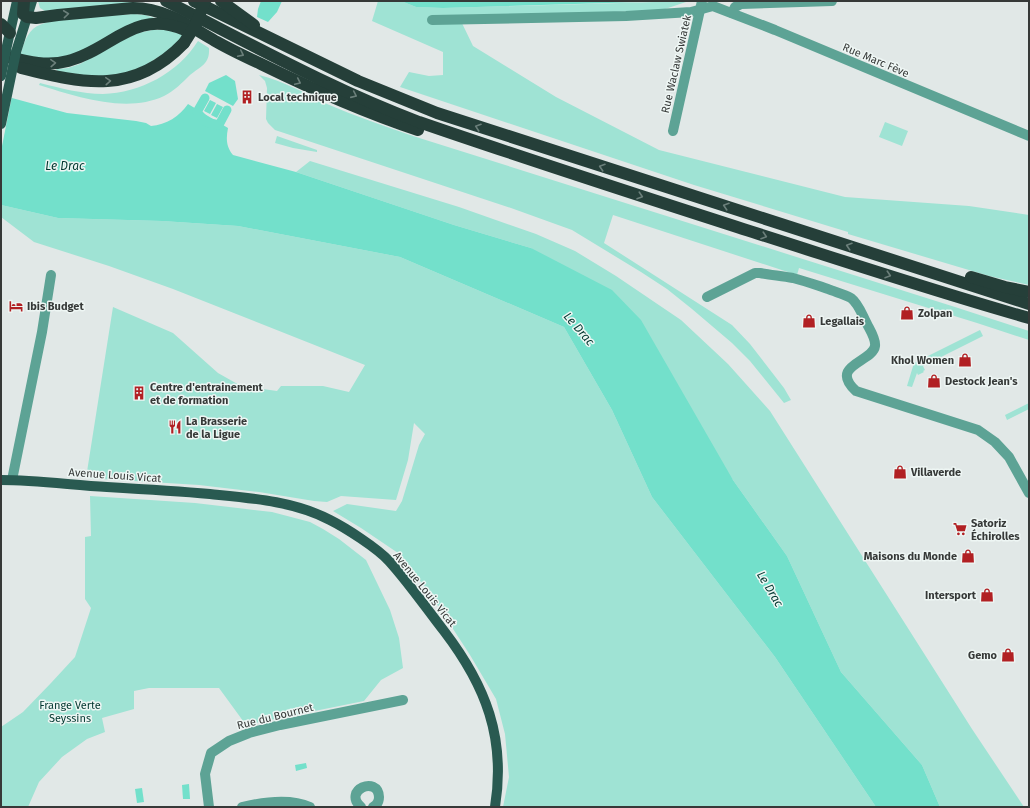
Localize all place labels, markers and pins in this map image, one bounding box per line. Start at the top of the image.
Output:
building icon: Local technique [239,89,255,105]
place label: Local technique [258,91,337,104]
hotel icon: Ibis Budget [8,298,24,314]
place label: Ibis Budget [27,300,84,313]
shop icon: Zolpan [899,305,915,321]
place label: Zolpan [918,307,952,320]
shop icon: Legallais [801,313,817,329]
place label: Legallais [820,315,865,328]
shop icon: Khol Women [957,352,973,368]
place label: Khol Women [891,354,954,367]
shop icon: Destock Jean's [926,373,942,389]
place label: Destock Jean's [945,375,1018,388]
place label: Centre d'entrainement et de formation [150,381,264,407]
building icon: Centre d'entrainement et de formation [131,385,147,401]
place label: La Brasserie de la Ligue [186,415,247,441]
restaurant icon: La Brasserie de la Ligue [167,419,183,435]
shop icon: Villaverde [892,464,908,480]
place label: Villaverde [910,466,961,479]
place label: Satoriz Échirolles [971,517,1020,543]
supermarket icon: Satoriz Échirolles [952,521,968,537]
shop icon: Maisons du Monde [960,548,976,564]
place label: Maisons du Monde [864,550,957,563]
shop icon: Intersport [979,587,995,603]
place label: Intersport [925,589,977,602]
shop icon: Gemo [1000,647,1016,663]
place label: Gemo [968,649,998,662]

